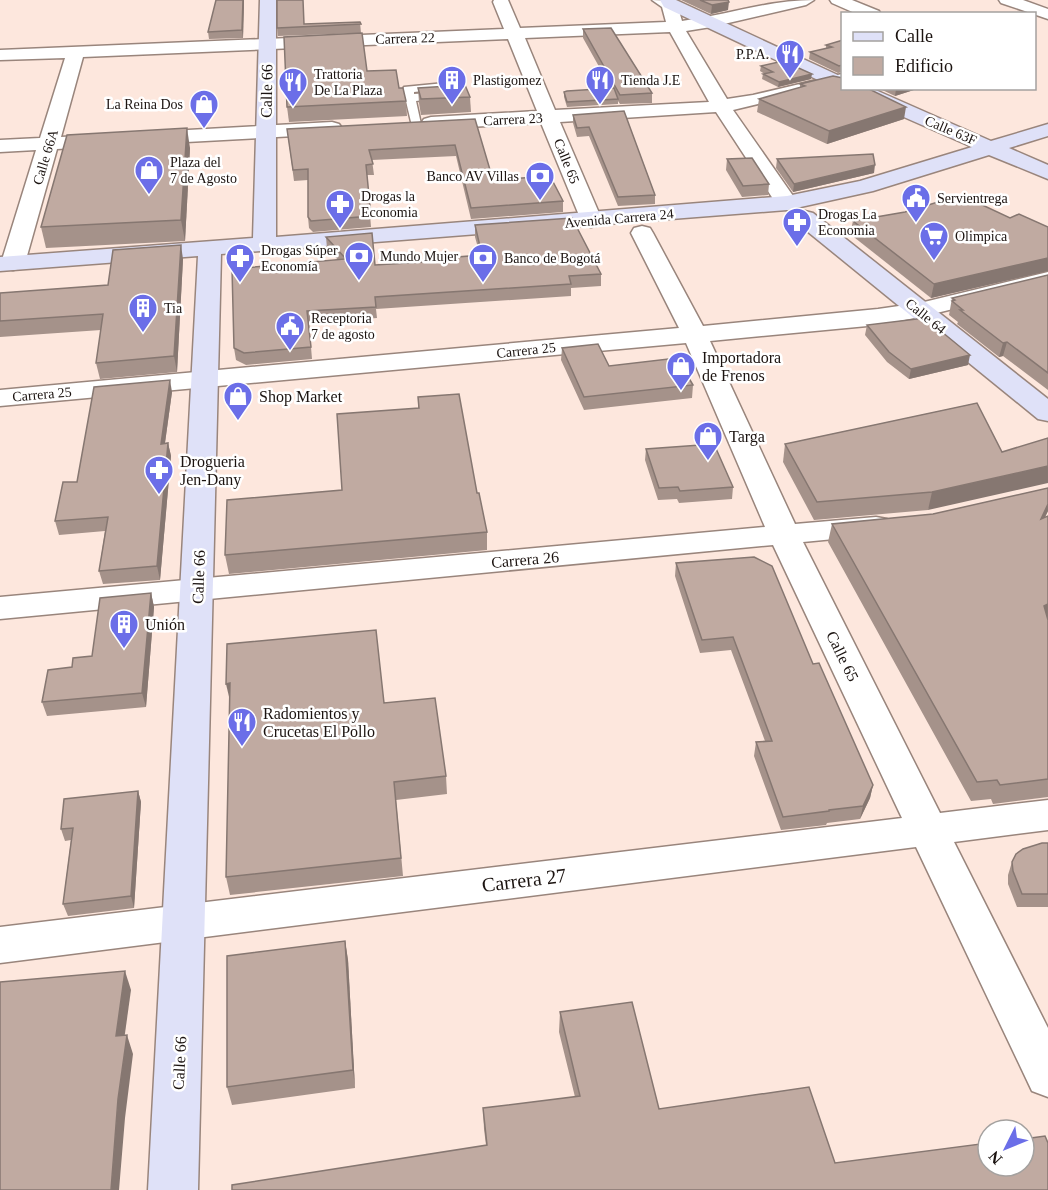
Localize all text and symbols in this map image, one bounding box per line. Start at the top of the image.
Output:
legend [841,12,1036,90]
text: Calle [895,26,933,46]
street label: Carrera 22 [375,30,435,47]
restaurant icon: P.P.A. [774,38,806,80]
place label: P.P.A. [736,47,769,62]
text: Edificio [895,56,953,76]
street label: Calle 66 [258,64,275,118]
building icon: Plastigomez [436,64,468,106]
restaurant icon: Tienda J.E [584,64,616,106]
restaurant icon: Trattoria De La Plaza [277,66,309,108]
place label: Trattoria De La Plaza [314,67,383,98]
place label: Plastigomez [473,73,541,88]
place label: Tienda J.E [621,73,680,88]
shop icon: La Reina Dos [188,88,220,130]
place label: La Reina Dos [106,97,183,112]
street label: Carrera 23 [483,110,543,129]
street label: Calle 63F [923,113,979,148]
street label: Calle 66A [30,127,61,187]
street label: Calle 65 [551,137,582,186]
shop icon: Plaza del 7 de Agosto [133,154,165,196]
place label: Plaza del 7 de Agosto [170,155,237,186]
bank icon: Banco AV Villas [524,160,556,202]
place label: Banco AV Villas [426,169,519,184]
public building icon: Servientrega [900,182,932,224]
pharmacy icon: Drogas la Economia [324,188,356,230]
place label: Drogas la Economia [361,189,419,220]
place label: Servientrega [937,191,1009,206]
street label: Avenida Carrera 24 [564,206,674,231]
pharmacy icon: Drogas La Economia [781,206,813,248]
place label: Drogas La Economia [818,207,877,238]
supermarket icon: Olimpica [918,220,950,262]
place label: Olimpica [955,229,1008,244]
bank icon: Mundo Mujer [343,240,375,282]
pharmacy icon: Drogas Súper Economía [224,242,256,284]
bank icon: Banco de Bogotá [467,242,499,284]
place label: Drogas Súper Economía [261,243,338,274]
place label: Mundo Mujer [380,249,459,264]
place label: Banco de Bogotá [504,251,601,266]
building icon: Tia [127,292,159,334]
street label: Calle 64 [903,296,949,337]
place label: Tia [164,301,183,316]
public building icon: Receptoria 7 de agosto [274,310,306,352]
place label: Receptoria 7 de agosto [311,311,375,342]
street label: Carrera 25 [496,340,556,361]
place label: Importadora de Frenos [702,349,781,384]
shop icon: Importadora de Frenos [665,350,697,392]
shop icon: Shop Market [222,380,254,422]
street label: Carrera 25 [12,384,72,405]
place label: Shop Market [259,388,343,406]
shop icon: Targa [692,420,724,462]
place label: Targa [729,428,765,446]
place label: Drogueria Jen-Dany [180,453,245,489]
pharmacy icon: Drogueria Jen-Dany [143,454,175,496]
street label: Carrera 26 [490,548,560,571]
street label: Calle 66 [189,550,208,604]
building icon: Unión [108,608,140,650]
place label: Unión [145,616,185,633]
street label: Calle 65 [823,628,862,684]
place label: Radomientos y Crucetas El Pollo [263,705,375,740]
restaurant icon: Radomientos y Crucetas El Pollo [226,706,258,748]
street label: Carrera 27 [480,864,568,896]
street label: Calle 66 [170,1036,189,1090]
north arrow [976,1118,1036,1178]
text: N [985,1148,1006,1168]

